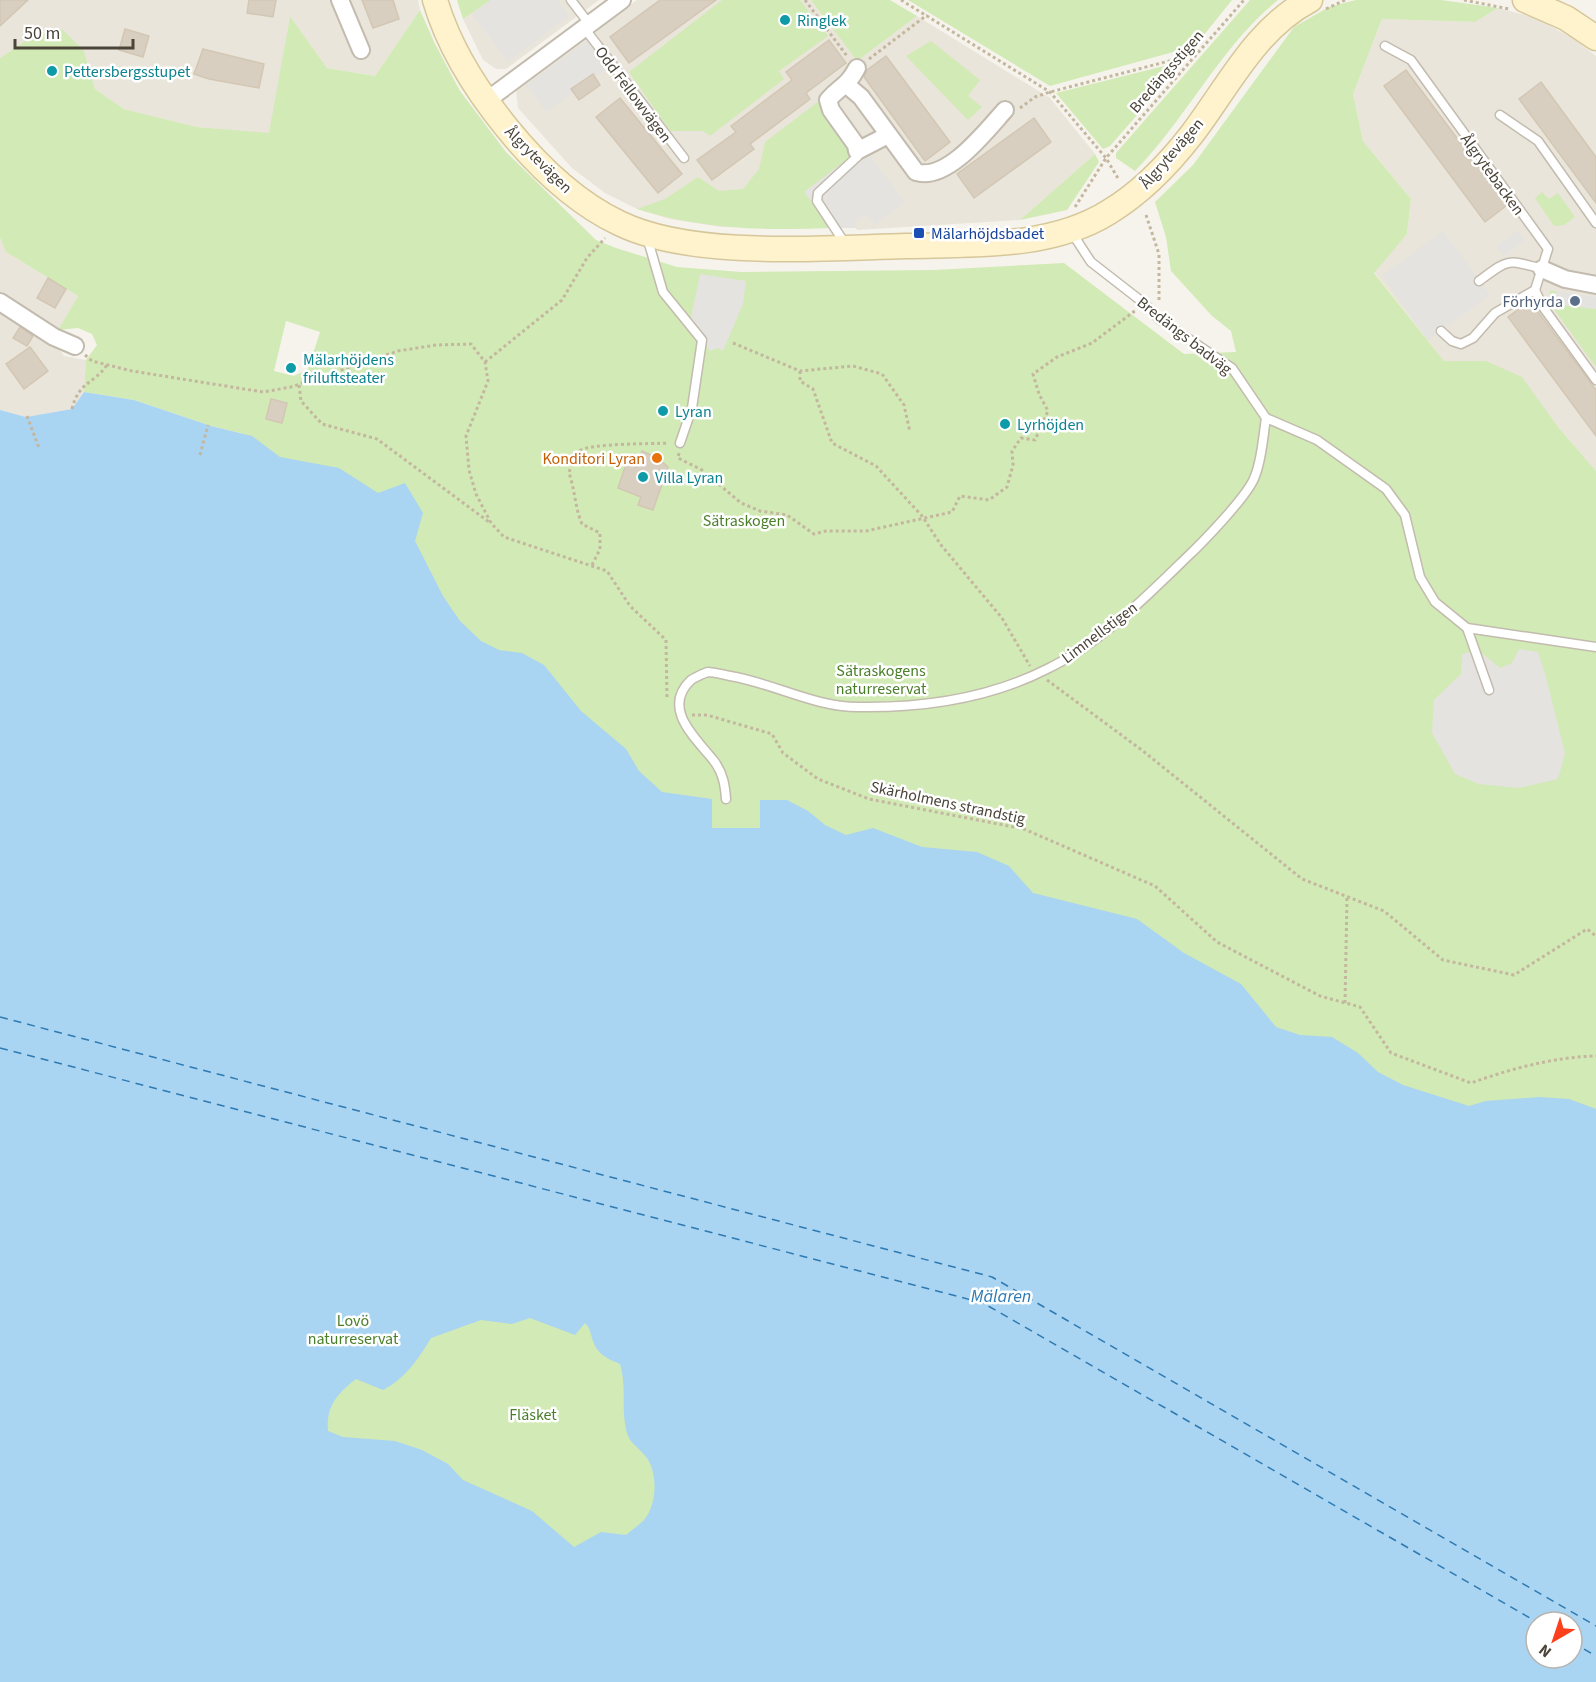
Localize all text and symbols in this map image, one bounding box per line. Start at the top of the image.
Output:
place label: Ringlek [797,10,847,32]
scale bar [15,12,134,50]
marker: Ringlek [778,13,792,27]
text: 50 m [24,21,60,46]
street label: Bredängsstigen [1125,25,1209,118]
street label: Odd Fellowvägen [590,42,677,147]
place label: Pettersbergsstupet [64,61,191,83]
marker: Pettersbergsstupet [45,64,59,78]
street label: Ålgrytevägen [1135,114,1209,194]
street label: Ålgrytevägen [500,121,577,198]
street label: Ålgrytebacken [1455,129,1529,220]
place label: Mälarhöjdsbadet [931,223,1045,245]
marker: Mälarhöjdsbadet [912,226,926,240]
place label: Förhyrda [1503,291,1563,313]
street label: Bredängs badväg [1132,292,1237,380]
marker: Förhyrda [1568,294,1582,308]
place label: Mälarhöjdens friluftsteater [303,349,394,389]
marker: Mälarhöjdens friluftsteater [284,361,298,375]
place label: Lyran [675,401,712,423]
marker: Lyran [656,404,670,418]
place label: Lyrhöjden [1017,414,1084,436]
marker: Lyrhöjden [998,417,1012,431]
place label: Konditori Lyran [542,448,645,470]
marker: Konditori Lyran [650,451,664,465]
place label: Villa Lyran [655,467,723,489]
marker: Villa Lyran [636,470,650,484]
park label: Sätraskogen [703,510,785,532]
street label: Limnellstigen [1057,597,1142,669]
park label: Sätraskogens naturreservat [836,660,927,700]
street label: Skärholmens strandstig [868,776,1027,830]
water label: Mälaren [971,1284,1031,1309]
park label: Lovö naturreservat [308,1310,399,1350]
park label: Fläsket [509,1404,557,1426]
north arrow [1524,1610,1584,1670]
text: N [1534,1639,1556,1663]

